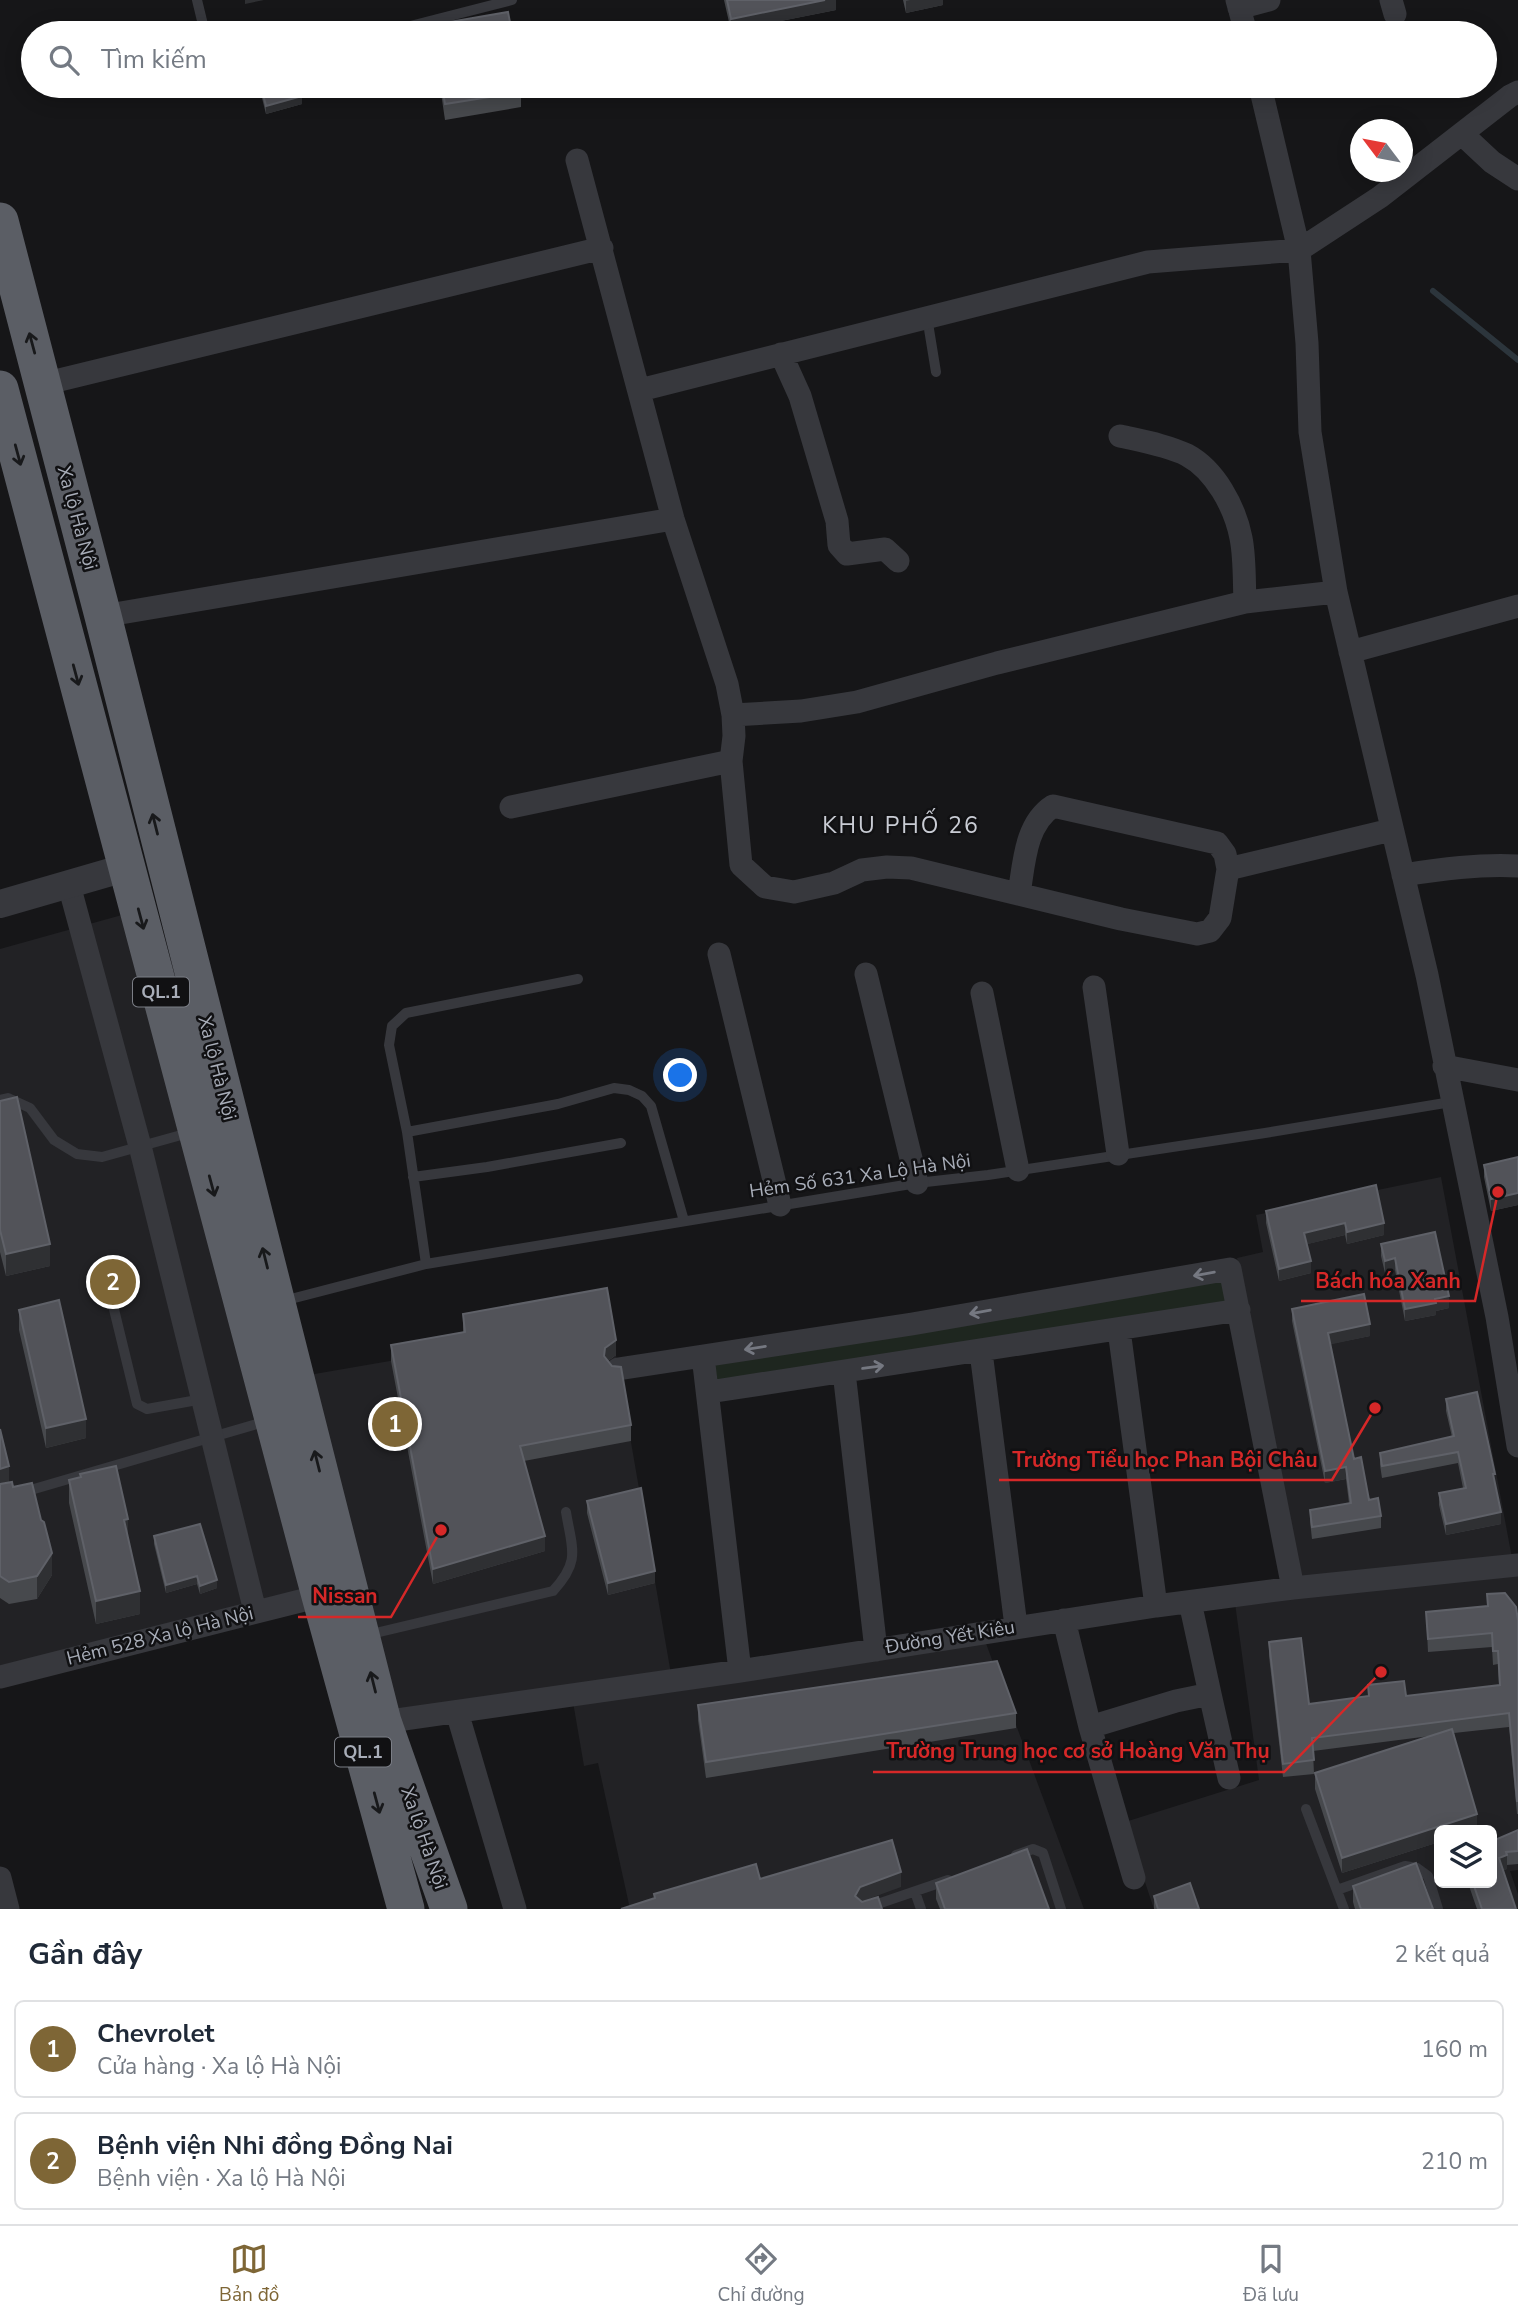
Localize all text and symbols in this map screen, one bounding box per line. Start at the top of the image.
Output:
search box [21,21,1497,98]
icon: search [45,41,83,79]
text: Tìm kiếm [101,42,207,77]
north arrow [1350,119,1413,182]
one-way arrow [25,332,38,354]
one-way arrow [12,444,25,466]
street label: Xa lộ Hà Nội [51,463,103,573]
one-way arrow [71,664,84,686]
district label: KHU PHỐ 26 [822,808,980,841]
one-way arrow [148,813,161,836]
one-way arrow [136,907,149,929]
road number: QL.1 [133,978,189,1007]
street label: Xa lộ Hà Nội [191,1013,243,1123]
your location [663,1058,697,1092]
street label: Hẻm Số 631 Xa Lộ Hà Nội [748,1148,972,1204]
one-way arrow [206,1174,219,1197]
one-way arrow [258,1247,271,1270]
pin: 2 [90,1256,136,1308]
callout: Bách hóa Xanh [1301,1259,1475,1301]
text: Bách hóa Xanh [1315,1267,1461,1295]
one-way arrow [1193,1268,1216,1281]
one-way arrow [969,1306,992,1319]
one-way arrow [745,1342,767,1355]
one-way arrow [861,1361,884,1374]
pin: 1 [372,1398,418,1450]
callout: Trường Tiểu học Phan Bội Châu [999,1438,1332,1480]
text: Trường Tiểu học Phan Bội Châu [1012,1446,1318,1474]
one-way arrow [310,1450,323,1473]
callout: Nissan [298,1575,391,1617]
text: Nissan [312,1582,378,1610]
street label: Hẻm 528 Xa lộ Hà Nội [64,1600,256,1672]
street label: Đường Yết Kiêu [882,1614,1017,1660]
one-way arrow [366,1671,379,1694]
callout: Trường Trung học cơ sở Hoàng Văn Thụ [873,1730,1284,1772]
road number: QL.1 [335,1737,391,1766]
text: Trường Trung học cơ sở Hoàng Văn Thụ [886,1737,1270,1765]
street label: Xa lộ Hà Nội [394,1783,454,1893]
one-way arrow [371,1792,384,1814]
map controls [1434,1825,1497,1888]
button: layers [1434,1825,1497,1888]
text: Gần đây [28,1934,142,1975]
text: 2 kết quả [1394,1939,1490,1970]
text: Chevrolet [97,2016,215,2051]
text: 1 [46,2034,60,2065]
text: 160 m [1421,2034,1488,2065]
text: Cửa hàng · Xa lộ Hà Nội [97,2051,341,2082]
text: Bệnh viện Nhi đồng Đồng Nai [97,2128,453,2163]
text: 2 [46,2146,60,2177]
text: 210 m [1421,2146,1488,2177]
text: Bệnh viện · Xa lộ Hà Nội [97,2163,346,2194]
tab: Bản đồ [219,2240,279,2308]
tab: Chỉ đường [718,2240,805,2308]
tab: Đã lưu [1243,2240,1299,2308]

